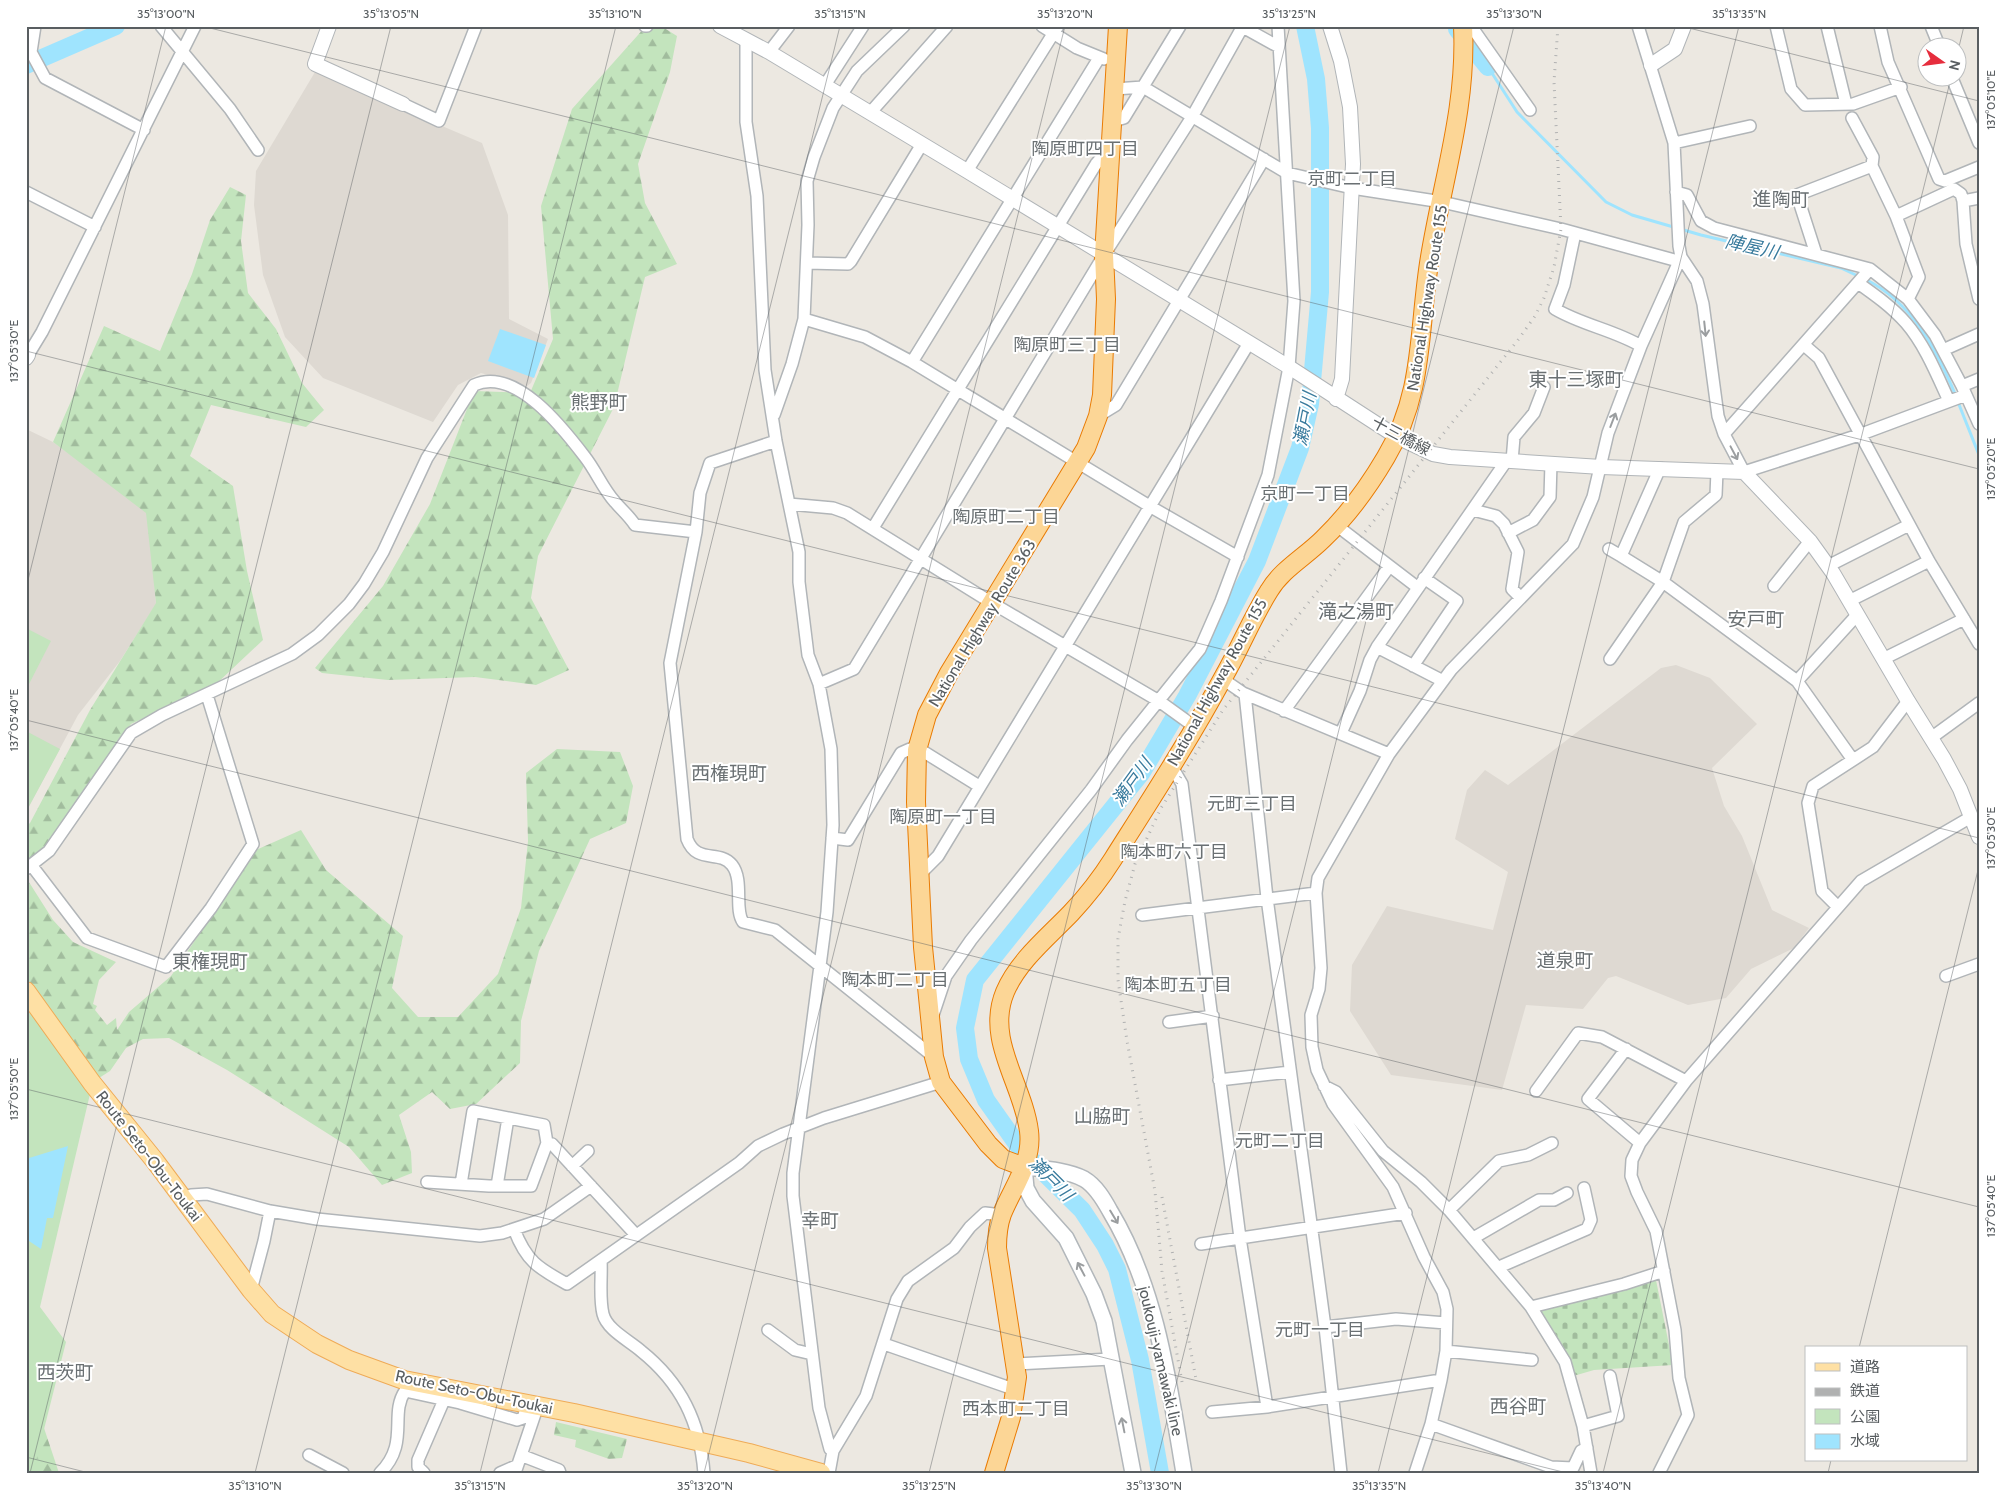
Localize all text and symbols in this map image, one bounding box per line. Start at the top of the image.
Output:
text: 35°13'00"N [137,6,195,21]
text: 35°13'05"N [363,6,419,21]
text: 35°13'10"N [588,6,642,21]
text: 35°13'15"N [814,6,866,21]
text: 35°13'20"N [1037,6,1093,21]
text: 35°13'25"N [1262,6,1316,21]
text: 35°13'30"N [1486,6,1542,21]
text: 35°13'35"N [1712,6,1766,21]
north arrow [1918,38,1968,88]
text: N [1945,58,1965,72]
text: 137°05'10"E [1983,70,1998,130]
district label: 陶原町四丁目 [1031,138,1139,160]
district label: 京町二丁目 [1307,168,1397,190]
district label: 進陶町 [1752,188,1810,211]
street label: National Highway Route 155 [1403,204,1451,392]
water label: 陣屋川 [1723,230,1783,264]
text: 137°05'30"E [6,320,21,382]
one-way arrow [1700,320,1710,336]
district label: 陶原町三丁目 [1013,334,1121,356]
district label: 東十三塚町 [1528,368,1624,391]
water label: 瀬戸川 [1289,388,1321,448]
district label: 熊野町 [570,391,628,414]
one-way arrow [1609,412,1618,428]
street label: 十三橋線 [1368,413,1434,459]
text: 137°05'20"E [1983,438,1998,500]
one-way arrow [1730,445,1739,460]
district label: 京町一丁目 [1260,483,1350,505]
district label: 陶原町二丁目 [952,506,1060,528]
street label: National Highway Route 363 [924,536,1040,710]
street label: National Highway Route 155 [1163,595,1271,769]
district label: 滝之湯町 [1318,600,1394,623]
district label: 安戸町 [1727,608,1785,631]
text: 137°05'40"E [6,688,21,751]
water label: 瀬戸川 [1107,752,1158,810]
district label: 西権現町 [691,762,767,785]
district label: 元町三丁目 [1207,793,1297,815]
district label: 陶原町一丁目 [889,806,997,828]
text: 137°05'30"E [1983,807,1998,869]
district label: 陶本町六丁目 [1120,841,1228,863]
district label: 道泉町 [1536,949,1594,972]
district label: 東権現町 [172,950,248,973]
district label: 陶本町二丁目 [841,969,949,991]
district label: 陶本町五丁目 [1124,974,1232,996]
text: 137°05'50"E [6,1058,21,1120]
street label: Route Seto-Obu-Toukai [92,1087,206,1225]
district label: 山脇町 [1073,1105,1131,1128]
district label: 元町二丁目 [1235,1130,1325,1152]
water label: 瀬戸川 [1024,1152,1079,1207]
text: 137°05'40"E [1983,1174,1998,1237]
district label: 幸町 [801,1209,839,1232]
one-way arrow [1109,1209,1119,1223]
one-way arrow [1076,1262,1085,1277]
street label: joukouji-yamawaki line [1134,1283,1187,1438]
district label: 元町一丁目 [1275,1319,1365,1341]
legend [1805,1346,1968,1462]
text: 道路 [1850,1358,1880,1376]
district label: 西茨町 [36,1361,94,1384]
street label: Route Seto-Obu-Toukai [394,1366,554,1418]
text: 鉄道 [1850,1382,1880,1400]
district label: 西谷町 [1489,1395,1547,1418]
district label: 西本町二丁目 [962,1398,1070,1420]
text: 公園 [1850,1408,1880,1426]
one-way arrow [1118,1417,1128,1433]
text: 水域 [1850,1432,1880,1450]
text: 35°13'10"N [228,1478,282,1493]
text: 35°13'15"N [454,1478,506,1493]
text: 35°13'20"N [677,1478,733,1493]
text: 35°13'25"N [902,1478,956,1493]
text: 35°13'30"N [1126,1478,1182,1493]
text: 35°13'35"N [1352,1478,1406,1493]
text: 35°13'40"N [1575,1478,1631,1493]

